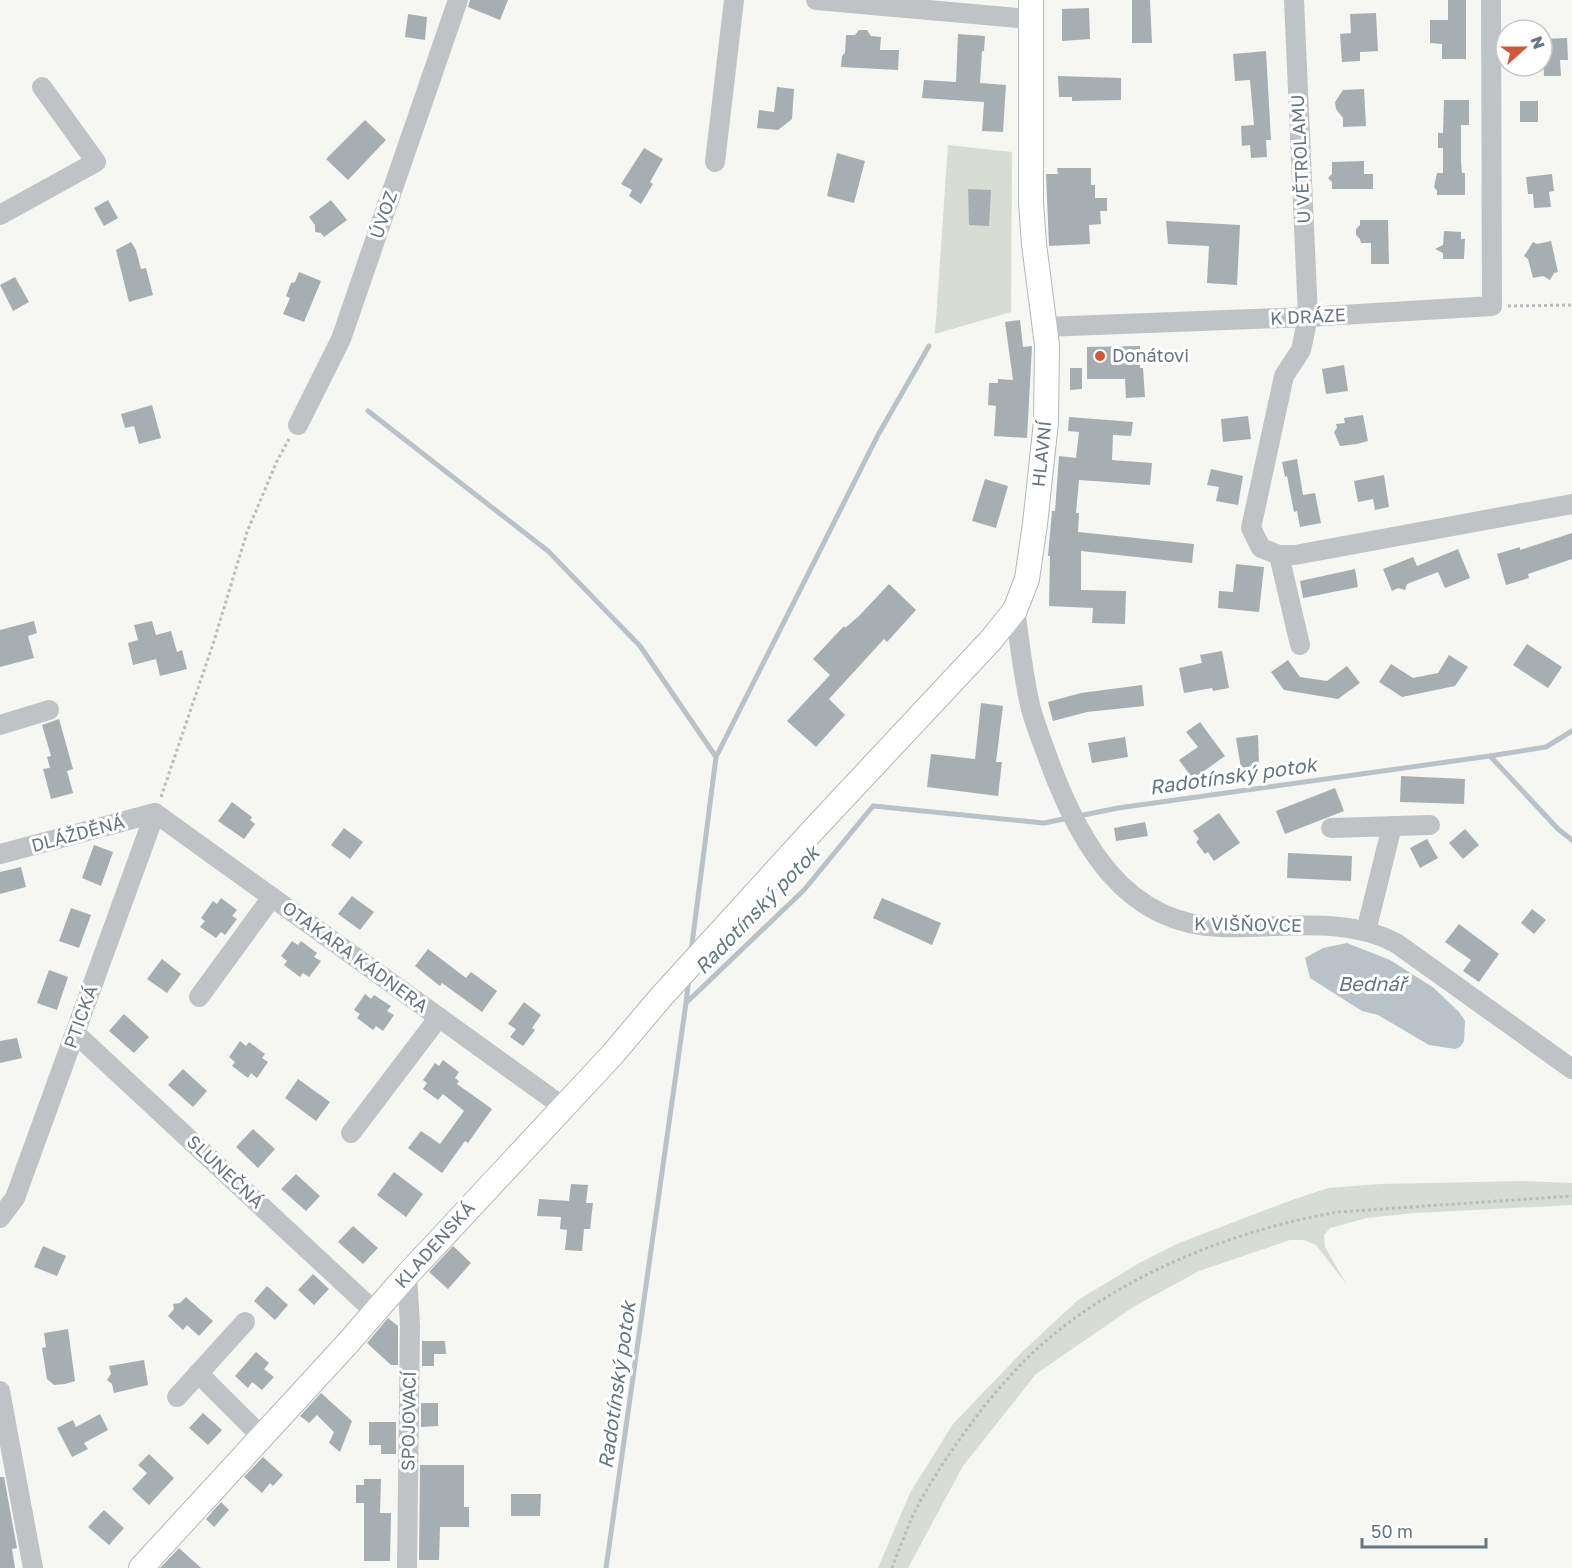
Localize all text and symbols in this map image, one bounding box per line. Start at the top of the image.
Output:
north arrow [1494,18,1554,78]
text: N [1526,33,1550,52]
street label: U VĚTROLAMU [1286,94,1314,224]
street label: ÚVOZ [365,188,401,241]
street label: K DRÁZE [1270,303,1346,329]
place label: Donátovi [1112,344,1189,366]
marker: Donátovi [1093,349,1107,363]
street label: HLAVNÍ [1027,418,1056,488]
water label: Radotínský potok [1148,751,1321,800]
street label: DLÁŽDĚNÁ [29,810,127,856]
water label: Radotínský potok [689,838,826,979]
street label: OTAKARA KÁDNERA [278,896,433,1016]
street label: K VIŠŇOVCE [1194,912,1302,936]
water label: Bednář [1338,971,1410,995]
street label: PTICKÁ [59,982,102,1051]
street label: SLUNEČNÁ [183,1130,269,1212]
street label: KLADENSKÁ [390,1197,479,1292]
water label: Radotínský potok [592,1297,641,1470]
street label: SPOJOVACÍ [396,1370,420,1471]
scale bar [1362,1511,1486,1549]
text: 50 m [1371,1520,1413,1542]

